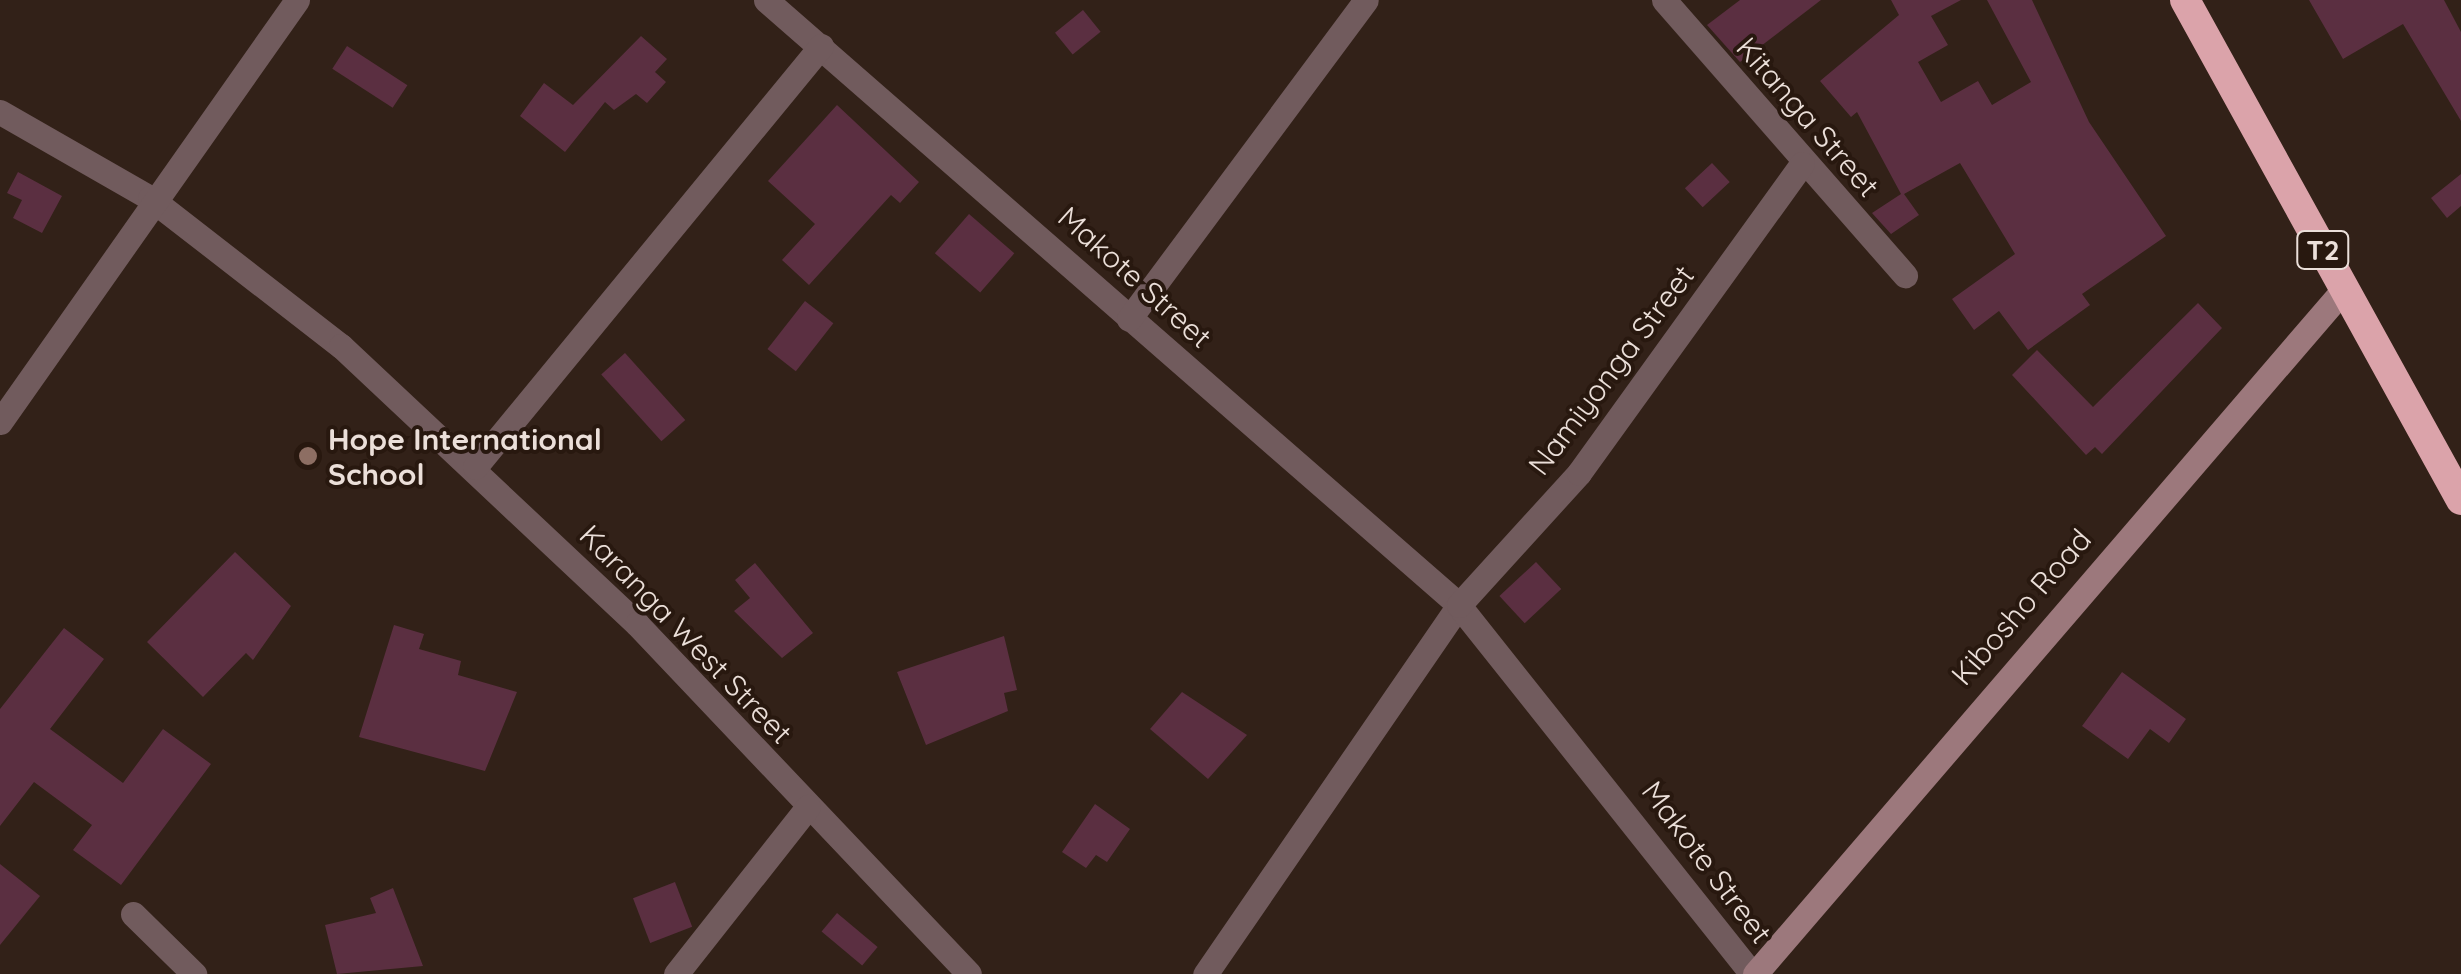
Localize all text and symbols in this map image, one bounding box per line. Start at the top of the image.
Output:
street label: Kitanga Street [1729,30,1887,204]
street label: Makote Street [1051,199,1219,355]
road number: T2 [2296,227,2350,273]
street label: Namiyonga Street [1520,258,1702,482]
place label: Hope International School [328,421,602,492]
marker: Hope International School [297,445,319,467]
street label: Karanga West Street [572,517,800,751]
street label: Kibosho Road [1944,522,2098,692]
street label: Makote Street [1634,774,1780,950]

